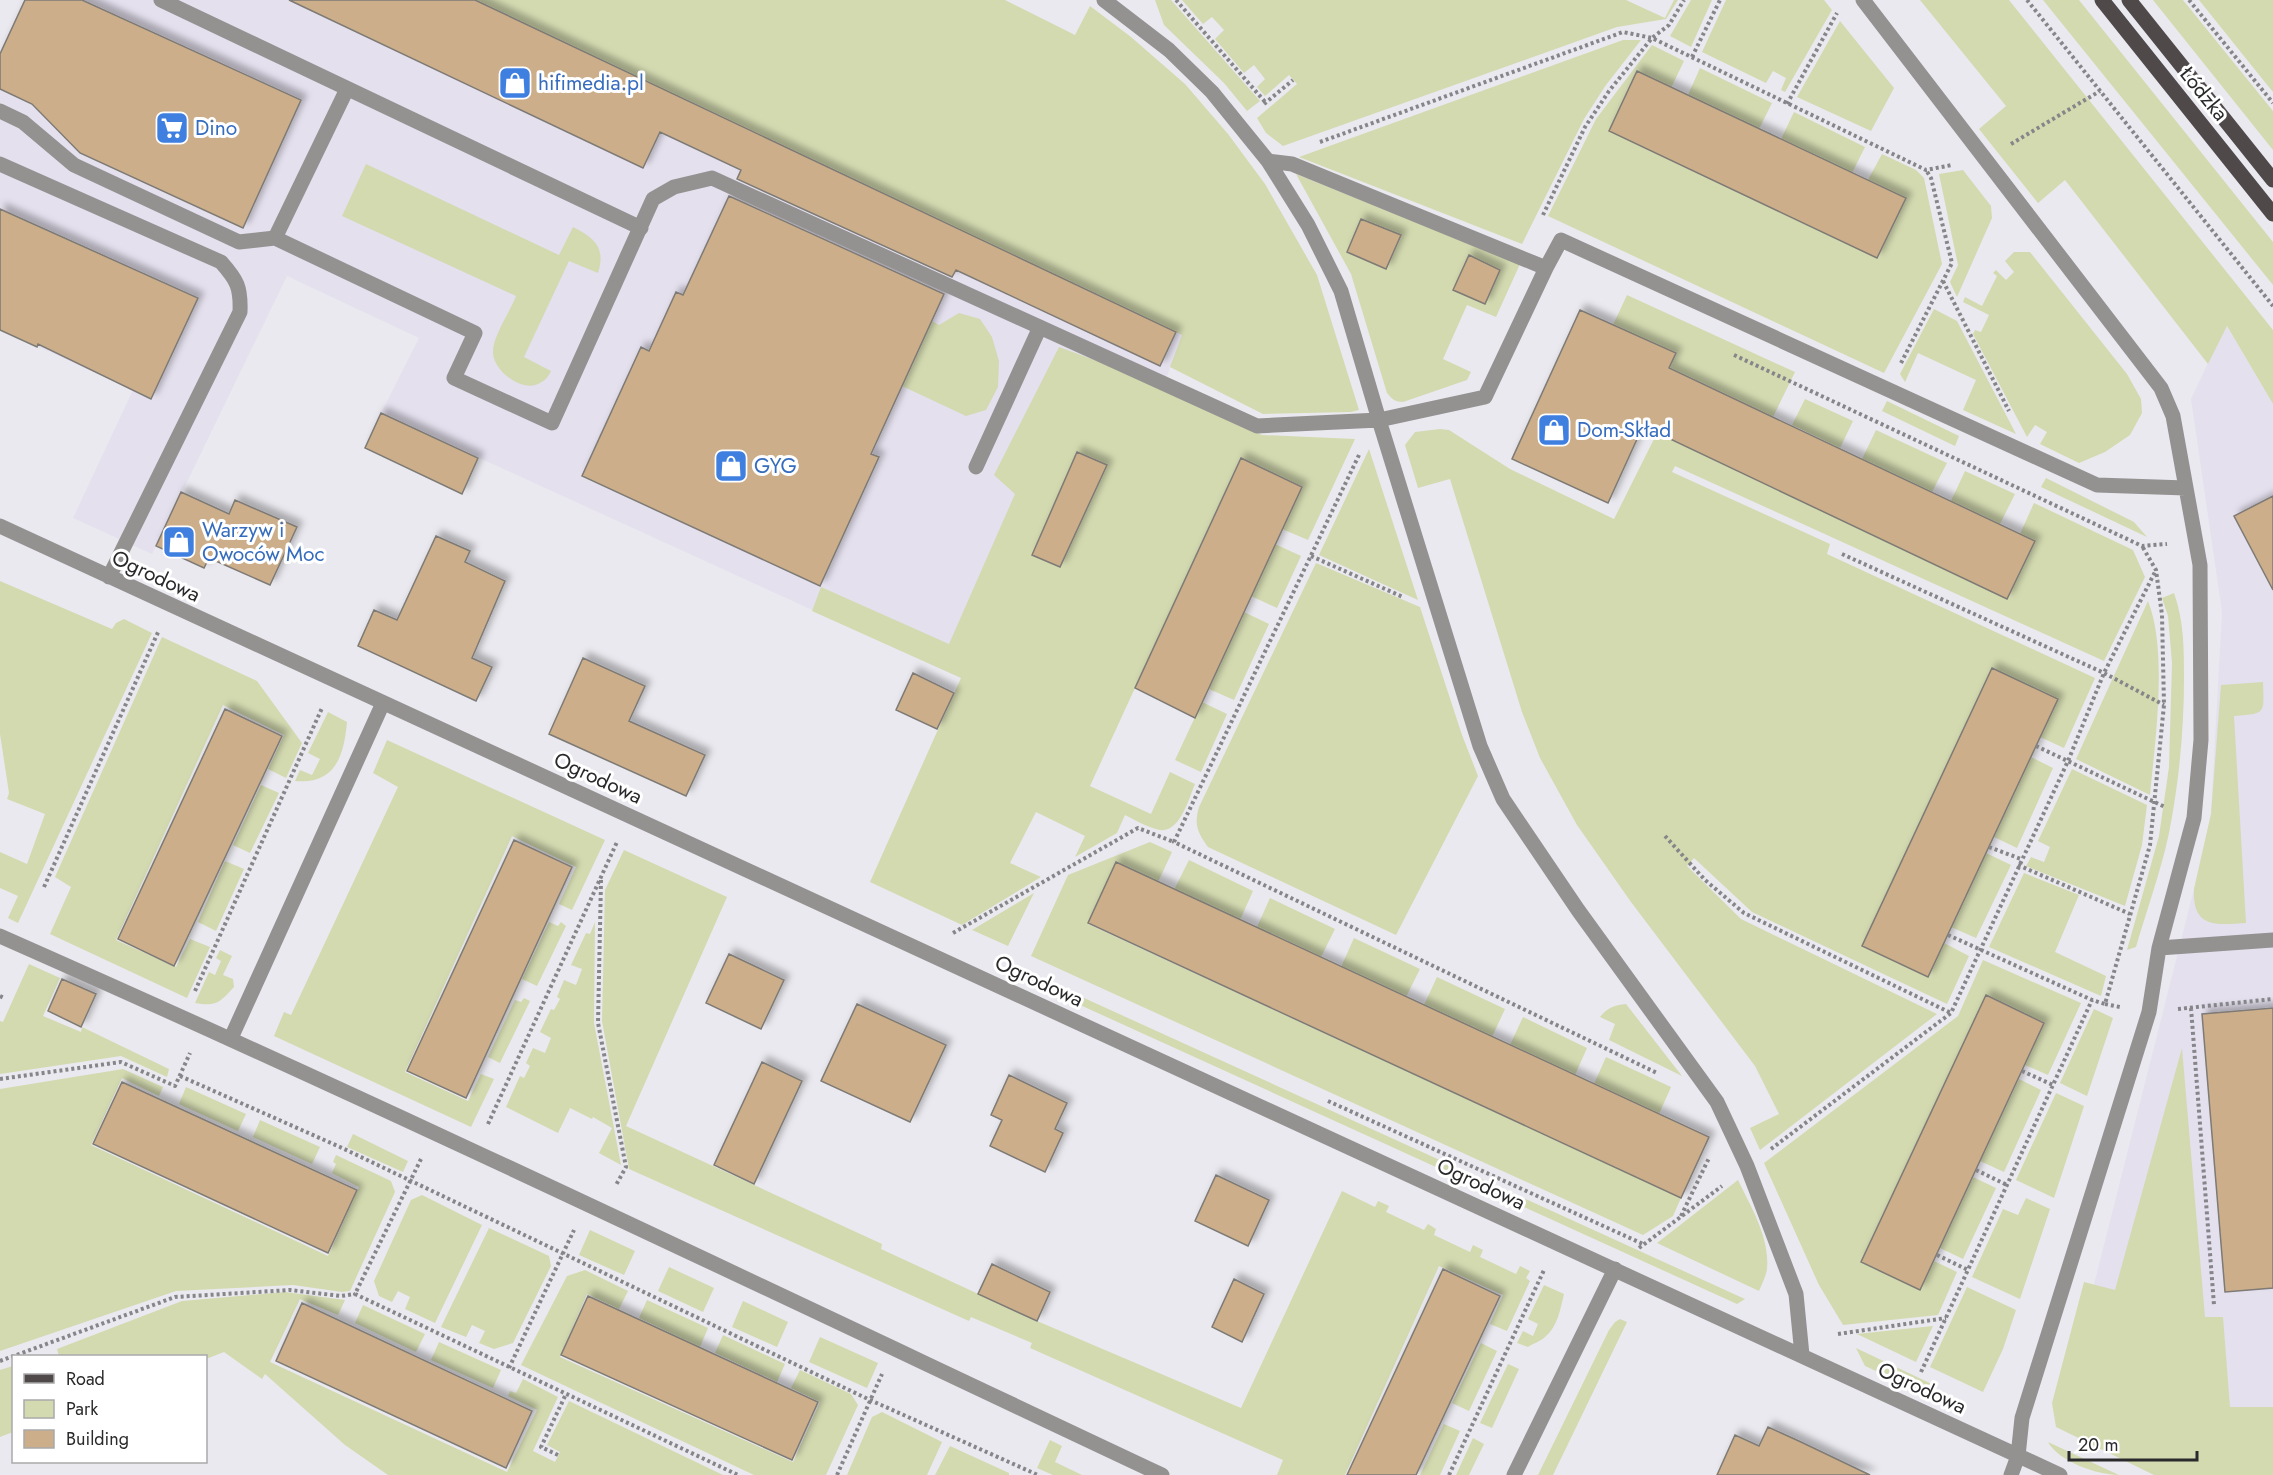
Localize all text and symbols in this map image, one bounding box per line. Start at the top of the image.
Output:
street label: Łódzka [2172,60,2235,127]
shop icon: hifimedia.pl [497,65,533,101]
place label: hifimedia.pl [538,68,644,98]
supermarket icon: Dino [154,110,190,146]
place label: Dino [195,113,237,143]
shop icon: Dom-Skład [1536,412,1572,448]
place label: Dom-Skład [1577,415,1671,445]
shop icon: GYG [713,448,749,484]
place label: GYG [754,451,797,481]
place label: Warzyw i Owoców Moc [202,515,325,569]
shop icon: Warzyw i Owoców Moc [161,524,197,560]
street label: Ogrodowa [107,542,205,610]
street label: Ogrodowa [549,744,647,812]
street label: Ogrodowa [990,947,1088,1015]
street label: Ogrodowa [1432,1150,1530,1218]
street label: Ogrodowa [1873,1354,1971,1422]
legend [12,1355,207,1463]
text: Road [66,1366,105,1392]
text: Park [66,1396,98,1422]
scale bar [2069,1424,2196,1462]
text: Building [66,1426,129,1452]
text: 20 m [2078,1432,2118,1458]

